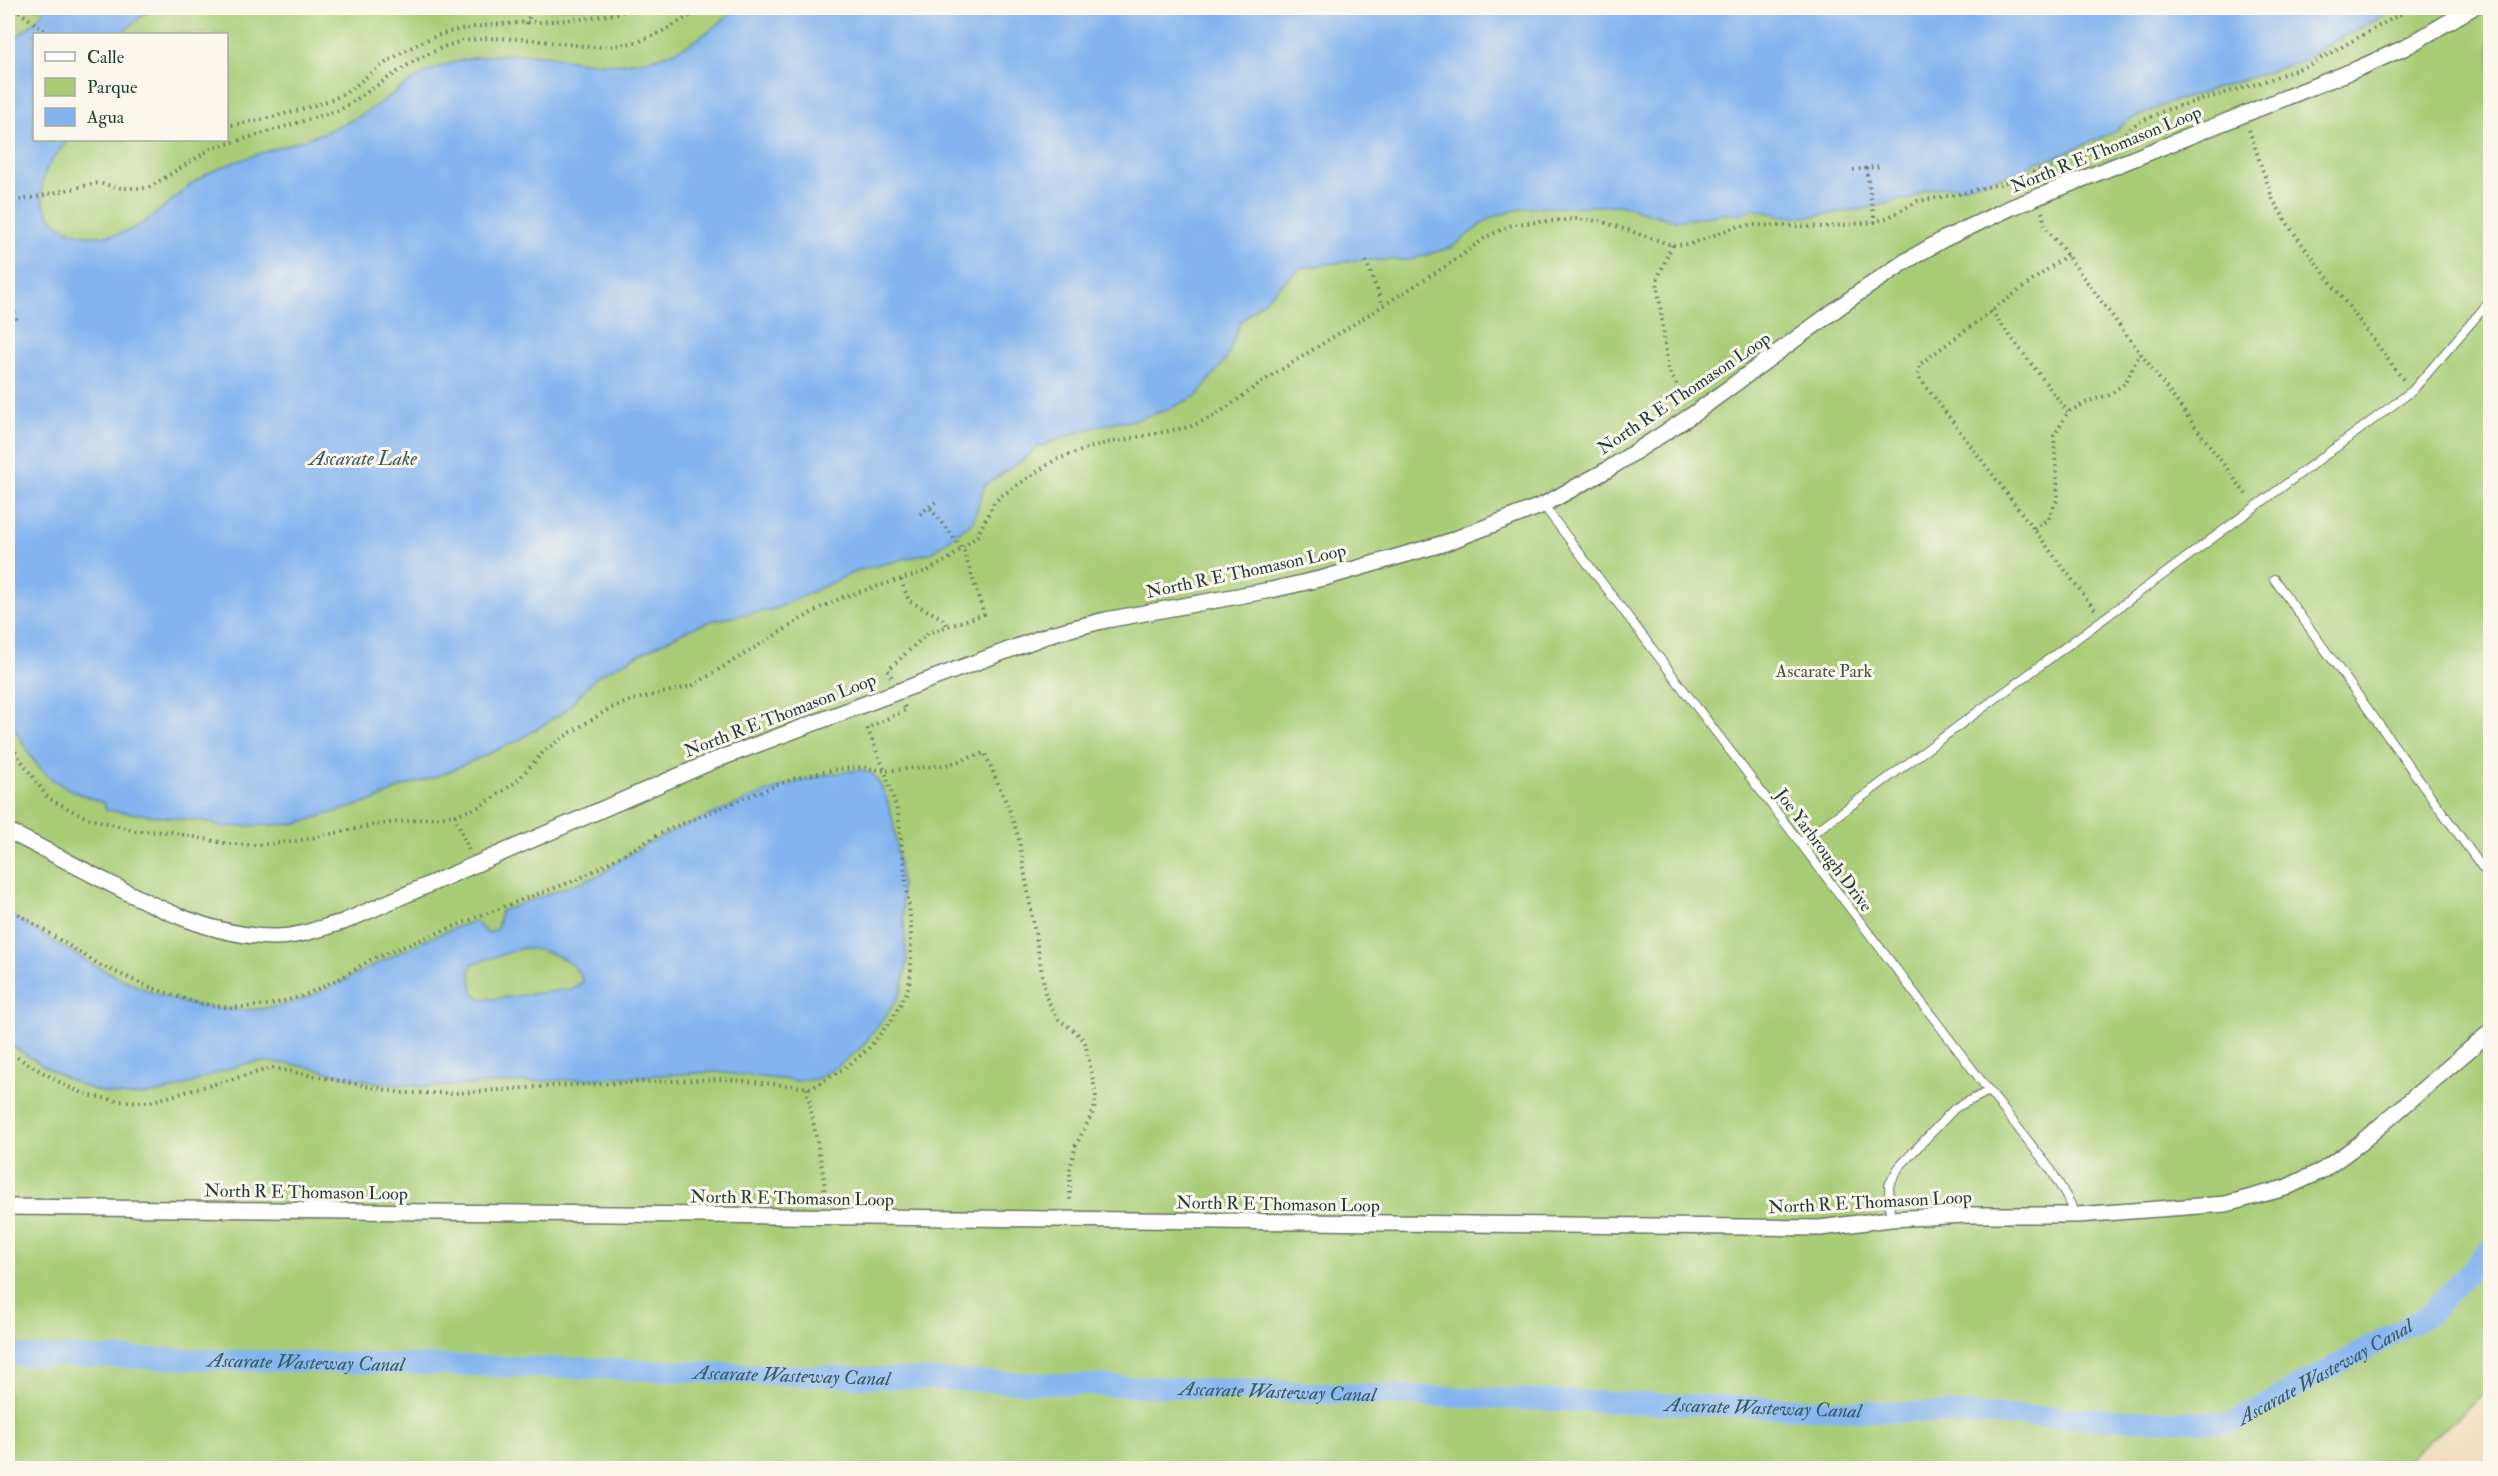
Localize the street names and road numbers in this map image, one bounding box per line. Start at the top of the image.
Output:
street label: North R E Thomason Loop [2007,101,2205,198]
street label: North R E Thomason Loop [1593,327,1775,460]
street label: North R E Thomason Loop [1144,539,1348,604]
street label: North R E Thomason Loop [681,668,879,763]
street label: Joe Yarbrough Drive [1769,783,1878,917]
street label: North R E Thomason Loop [204,1179,408,1206]
street label: North R E Thomason Loop [690,1185,894,1212]
street label: North R E Thomason Loop [1768,1186,1972,1219]
street label: North R E Thomason Loop [1176,1191,1380,1218]

